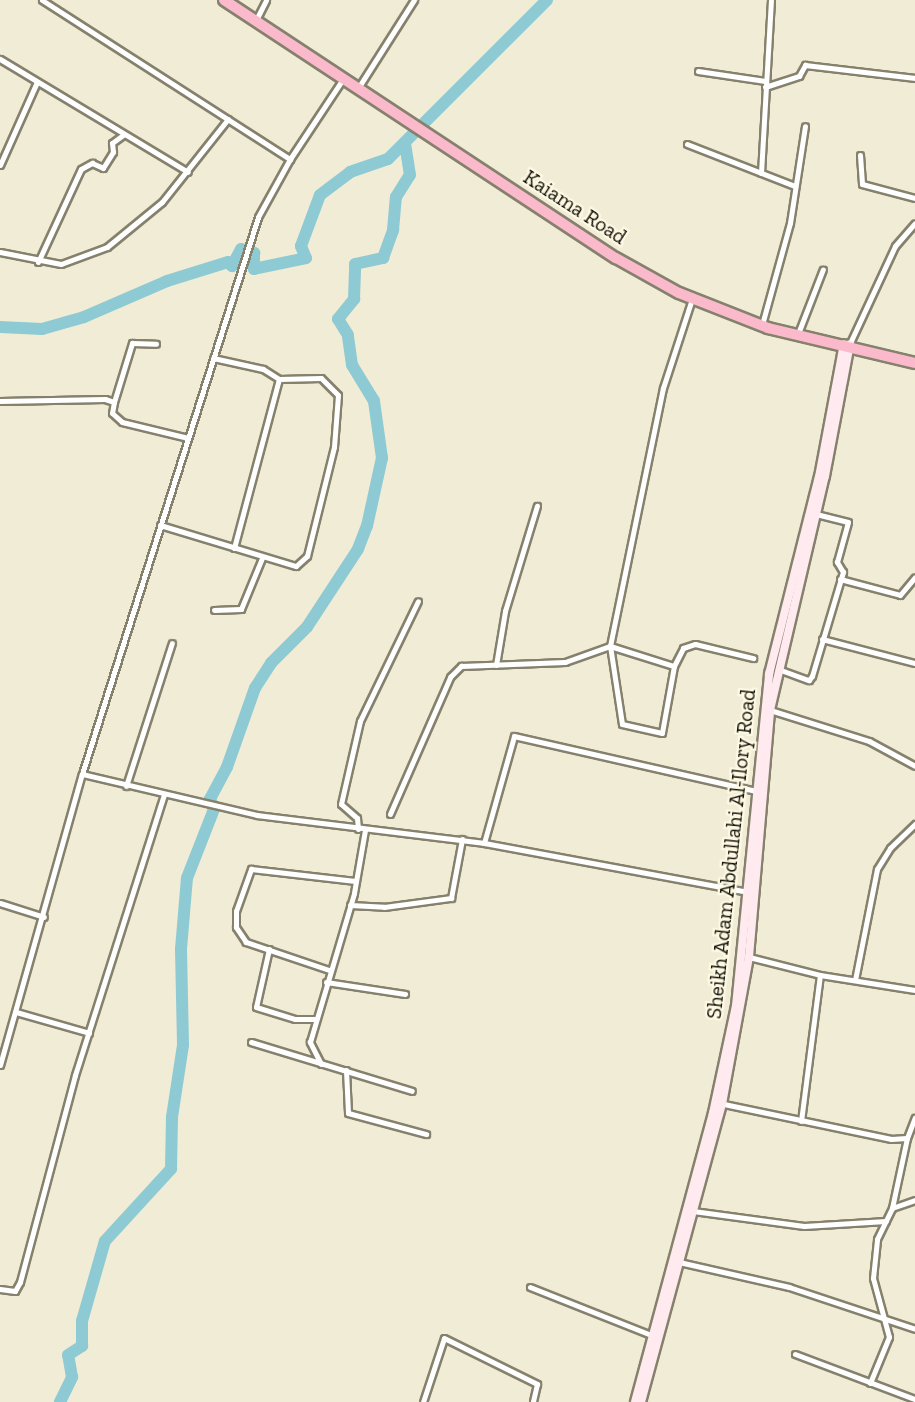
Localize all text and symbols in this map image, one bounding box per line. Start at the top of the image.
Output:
street label: Kaiama Road [519,164,631,250]
street label: Sheikh Adam Abdullahi Al-Ilory Road [701,687,761,1021]

